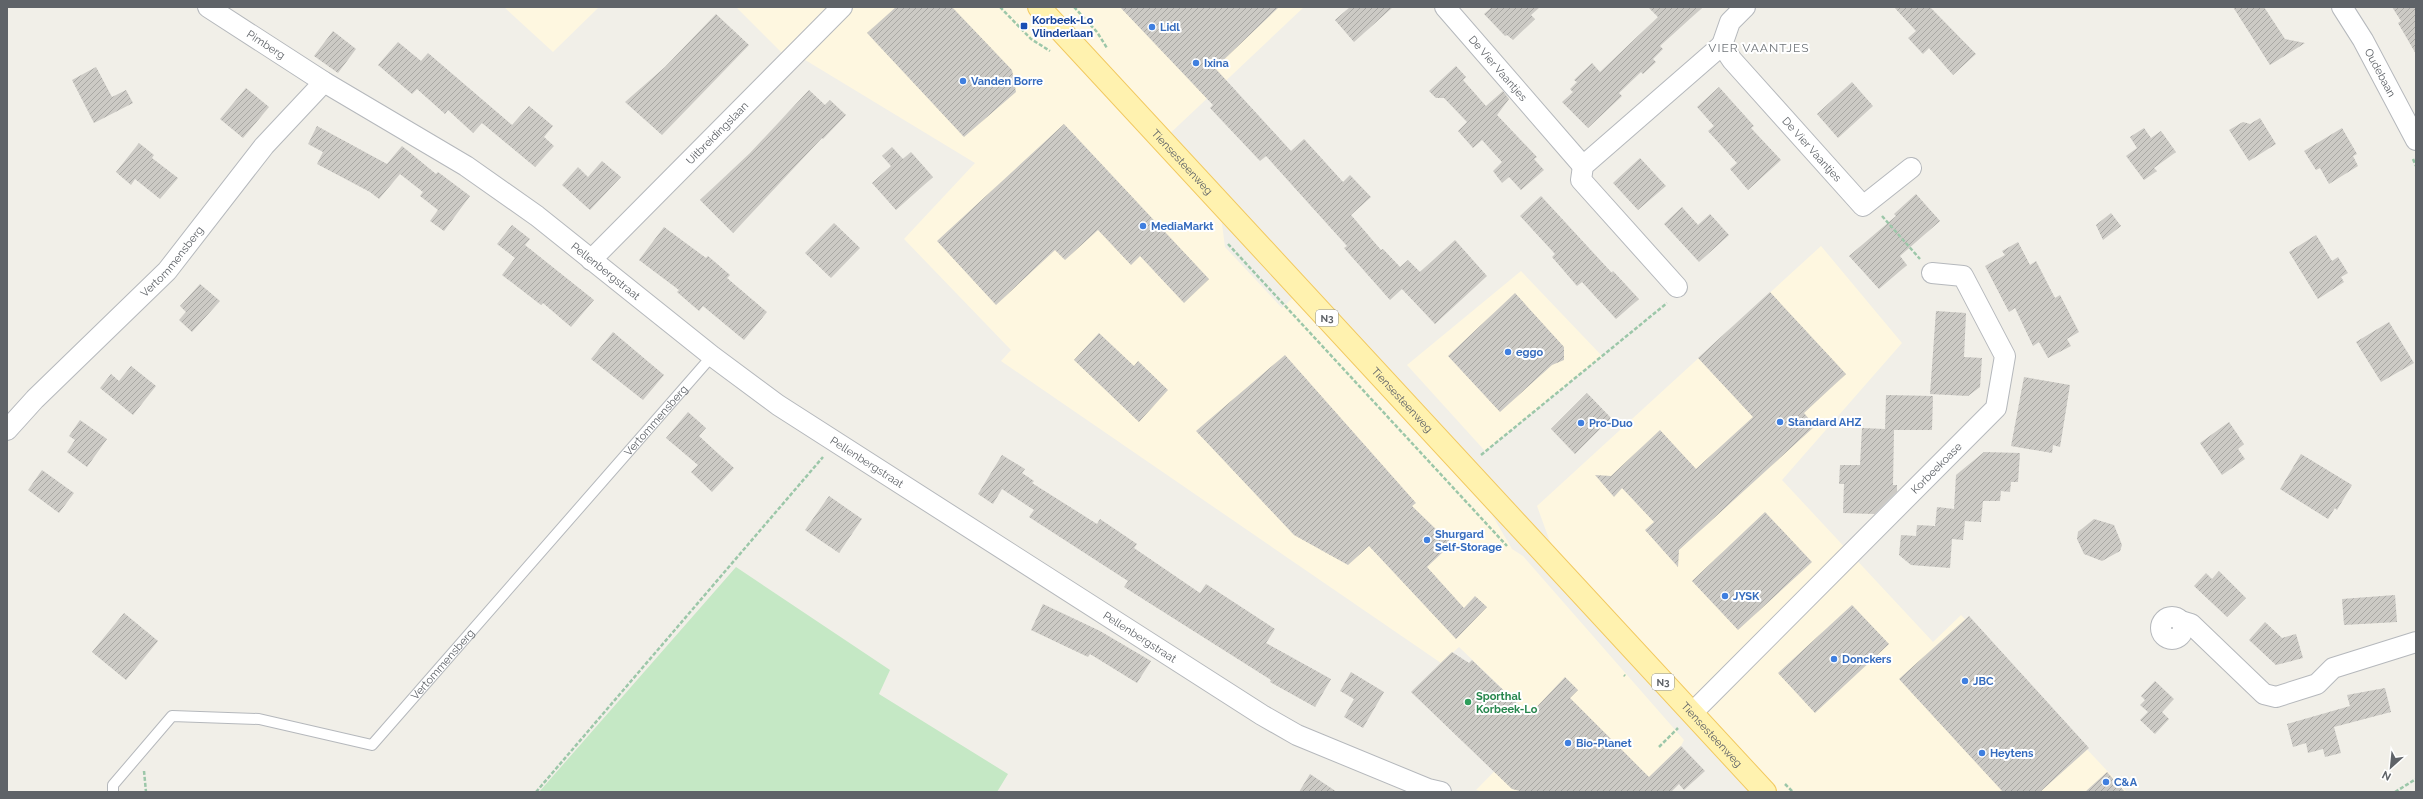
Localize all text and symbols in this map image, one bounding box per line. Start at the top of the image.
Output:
place label: Korbeek-Lo Vlinderlaan [1032,14,1094,40]
marker: Korbeek-Lo Vlinderlaan [1019,21,1029,31]
place label: Lidl [1160,21,1180,34]
marker: Lidl [1147,22,1157,32]
street label: Pimberg [244,28,287,62]
street label: De Vier Vaantjes [1466,33,1530,104]
district label: VIER VAANTJES [1708,41,1810,55]
street label: Oudebaan [2362,46,2398,99]
place label: Ixina [1204,57,1229,70]
marker: Ixina [1191,58,1201,68]
place label: Vanden Borre [971,75,1043,88]
marker: Vanden Borre [958,76,968,86]
street label: Uitbreidingslaan [684,99,751,167]
street label: De Vier Vaantjes [1779,114,1844,185]
street label: Tiensesteenweg [1149,127,1215,197]
place label: MediaMarkt [1151,220,1214,233]
marker: MediaMarkt [1138,221,1148,231]
street label: Vertommensberg [138,224,206,300]
street label: Pellenbergstraat [568,240,643,303]
road number: N3 [1316,310,1338,326]
place label: eggo [1516,346,1544,359]
marker: eggo [1503,347,1513,357]
street label: Tiensesteenweg [1369,365,1435,435]
street label: Vertommensberg [622,383,690,459]
place label: Standard AHZ [1788,416,1861,429]
place label: Pro-Duo [1589,417,1633,430]
marker: Standard AHZ [1775,417,1785,427]
marker: Pro-Duo [1576,418,1586,428]
street label: Pellenbergstraat [828,434,906,491]
street label: Korbeekoase [1908,440,1965,497]
place label: Shurgard Self-Storage [1435,528,1502,554]
marker: Shurgard Self-Storage [1422,535,1432,545]
place label: JYSK [1733,590,1760,603]
marker: JYSK [1720,591,1730,601]
street label: Pellenbergstraat [1101,609,1179,666]
street label: Vertommensberg [409,627,477,703]
place label: Donckers [1842,653,1892,666]
marker: Donckers [1829,654,1839,664]
road number: N3 [1652,674,1674,690]
place label: JBC [1973,675,1994,688]
marker: JBC [1960,676,1970,686]
place label: Sporthal Korbeek-Lo [1476,690,1538,716]
marker: Sporthal Korbeek-Lo [1463,697,1473,707]
street label: Tiensesteenweg [1678,700,1745,770]
place label: Bio-Planet [1576,737,1632,750]
marker: Bio-Planet [1563,738,1573,748]
place label: Heytens [1990,747,2034,760]
north arrow [2371,747,2411,787]
marker: Heytens [1977,748,1987,758]
text: N [2380,768,2393,783]
place label: C&A [2114,776,2138,789]
marker: C&A [2101,777,2111,787]

